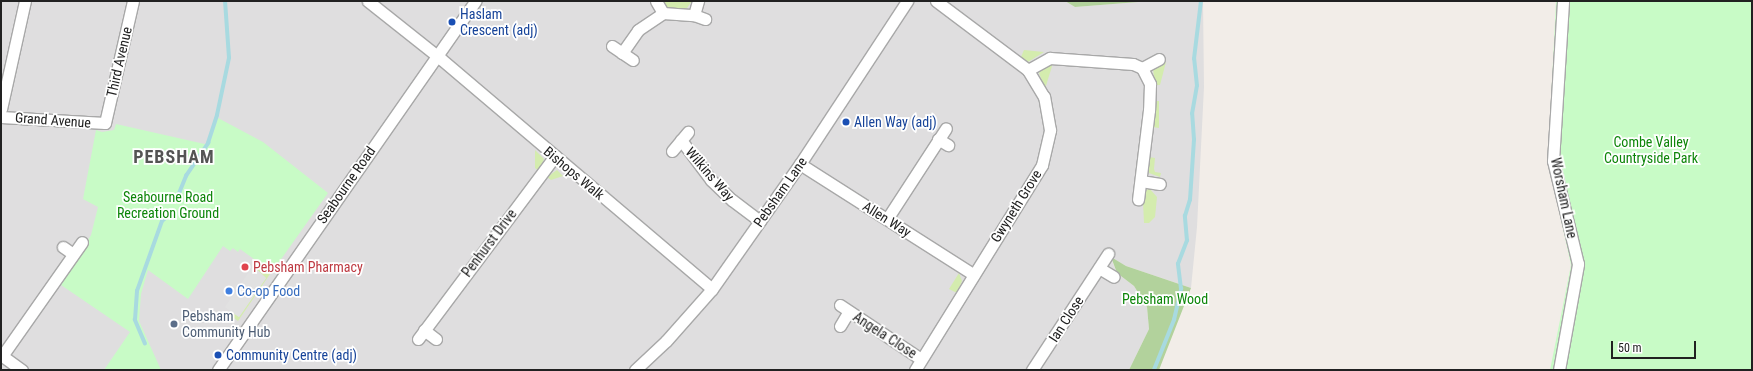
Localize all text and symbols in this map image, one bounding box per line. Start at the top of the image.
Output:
place label: Haslam Crescent (adj) [460,6,538,38]
marker: Haslam Crescent (adj) [447,17,457,27]
street label: Third Avenue [103,25,135,99]
street label: Grand Avenue [14,109,92,131]
place label: Allen Way (adj) [854,114,937,130]
marker: Allen Way (adj) [841,117,851,127]
park label: Combe Valley Countryside Park [1604,134,1698,166]
street label: Seabourne Road [313,143,379,227]
street label: Bishops Walk [540,143,608,203]
street label: Wilkins Way [682,144,738,204]
district label: PEBSHAM [133,146,215,168]
street label: Pebsham Lane [750,154,810,230]
street label: Worsham Lane [1547,156,1581,240]
street label: Gwyneth Grove [987,167,1045,245]
park label: Seabourne Road Recreation Ground [117,189,219,222]
street label: Allen Way [860,198,914,240]
street label: Penhurst Drive [458,206,520,280]
place label: Pebsham Pharmacy [253,259,363,275]
marker: Pebsham Pharmacy [240,262,250,272]
place label: Co-op Food [237,283,300,299]
marker: Co-op Food [224,286,234,296]
park label: Pebsham Wood [1122,291,1208,307]
street label: Ian Close [1045,293,1087,345]
place label: Pebsham Community Hub [182,308,270,340]
street label: Angela Close [850,308,920,362]
marker: Pebsham Community Hub [169,319,179,329]
scale bar [1613,333,1698,359]
text: 50 m [1618,341,1642,355]
place label: Community Centre (adj) [226,347,357,363]
marker: Community Centre (adj) [213,350,223,360]

